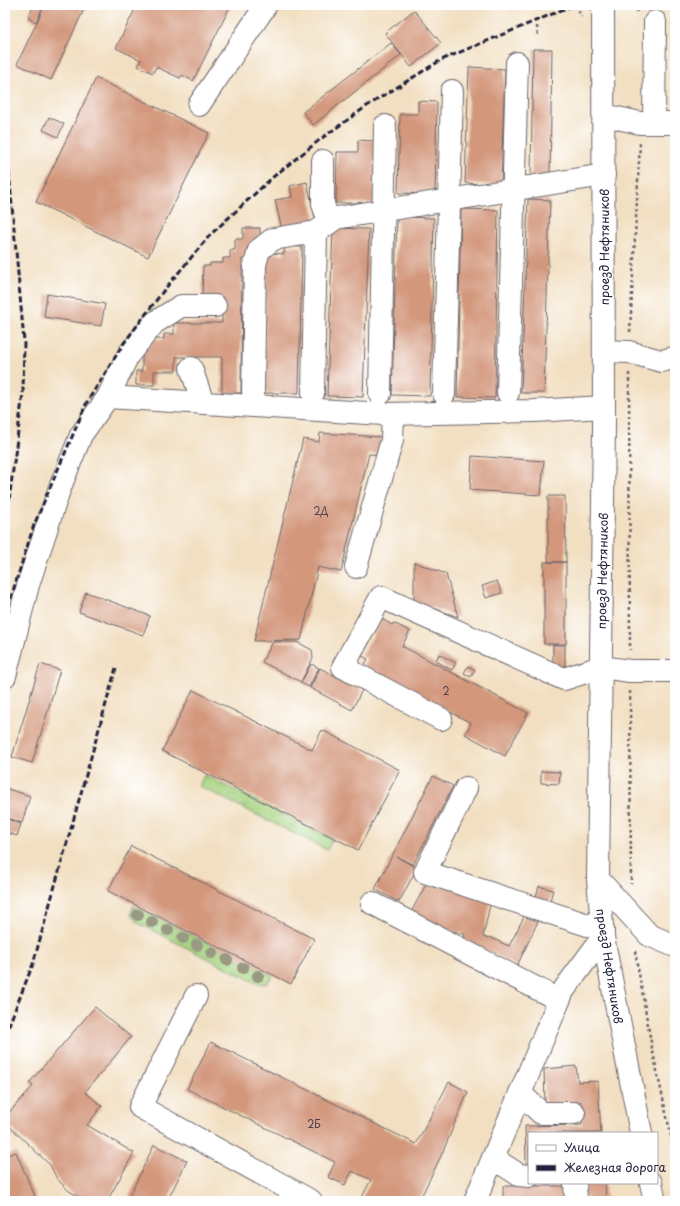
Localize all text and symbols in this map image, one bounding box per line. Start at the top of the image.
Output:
street label: проезд Нефтяников [595,189,613,305]
house number: 2Д [314,503,329,518]
street label: проезд Нефтяников [592,513,612,629]
house number: 2 [442,683,450,698]
street label: проезд Нефтяников [592,907,628,1025]
house number: 2Б [307,1116,321,1131]
legend [528,1132,658,1184]
text: Улица [564,1138,600,1156]
text: Железная дорога [564,1158,667,1176]

